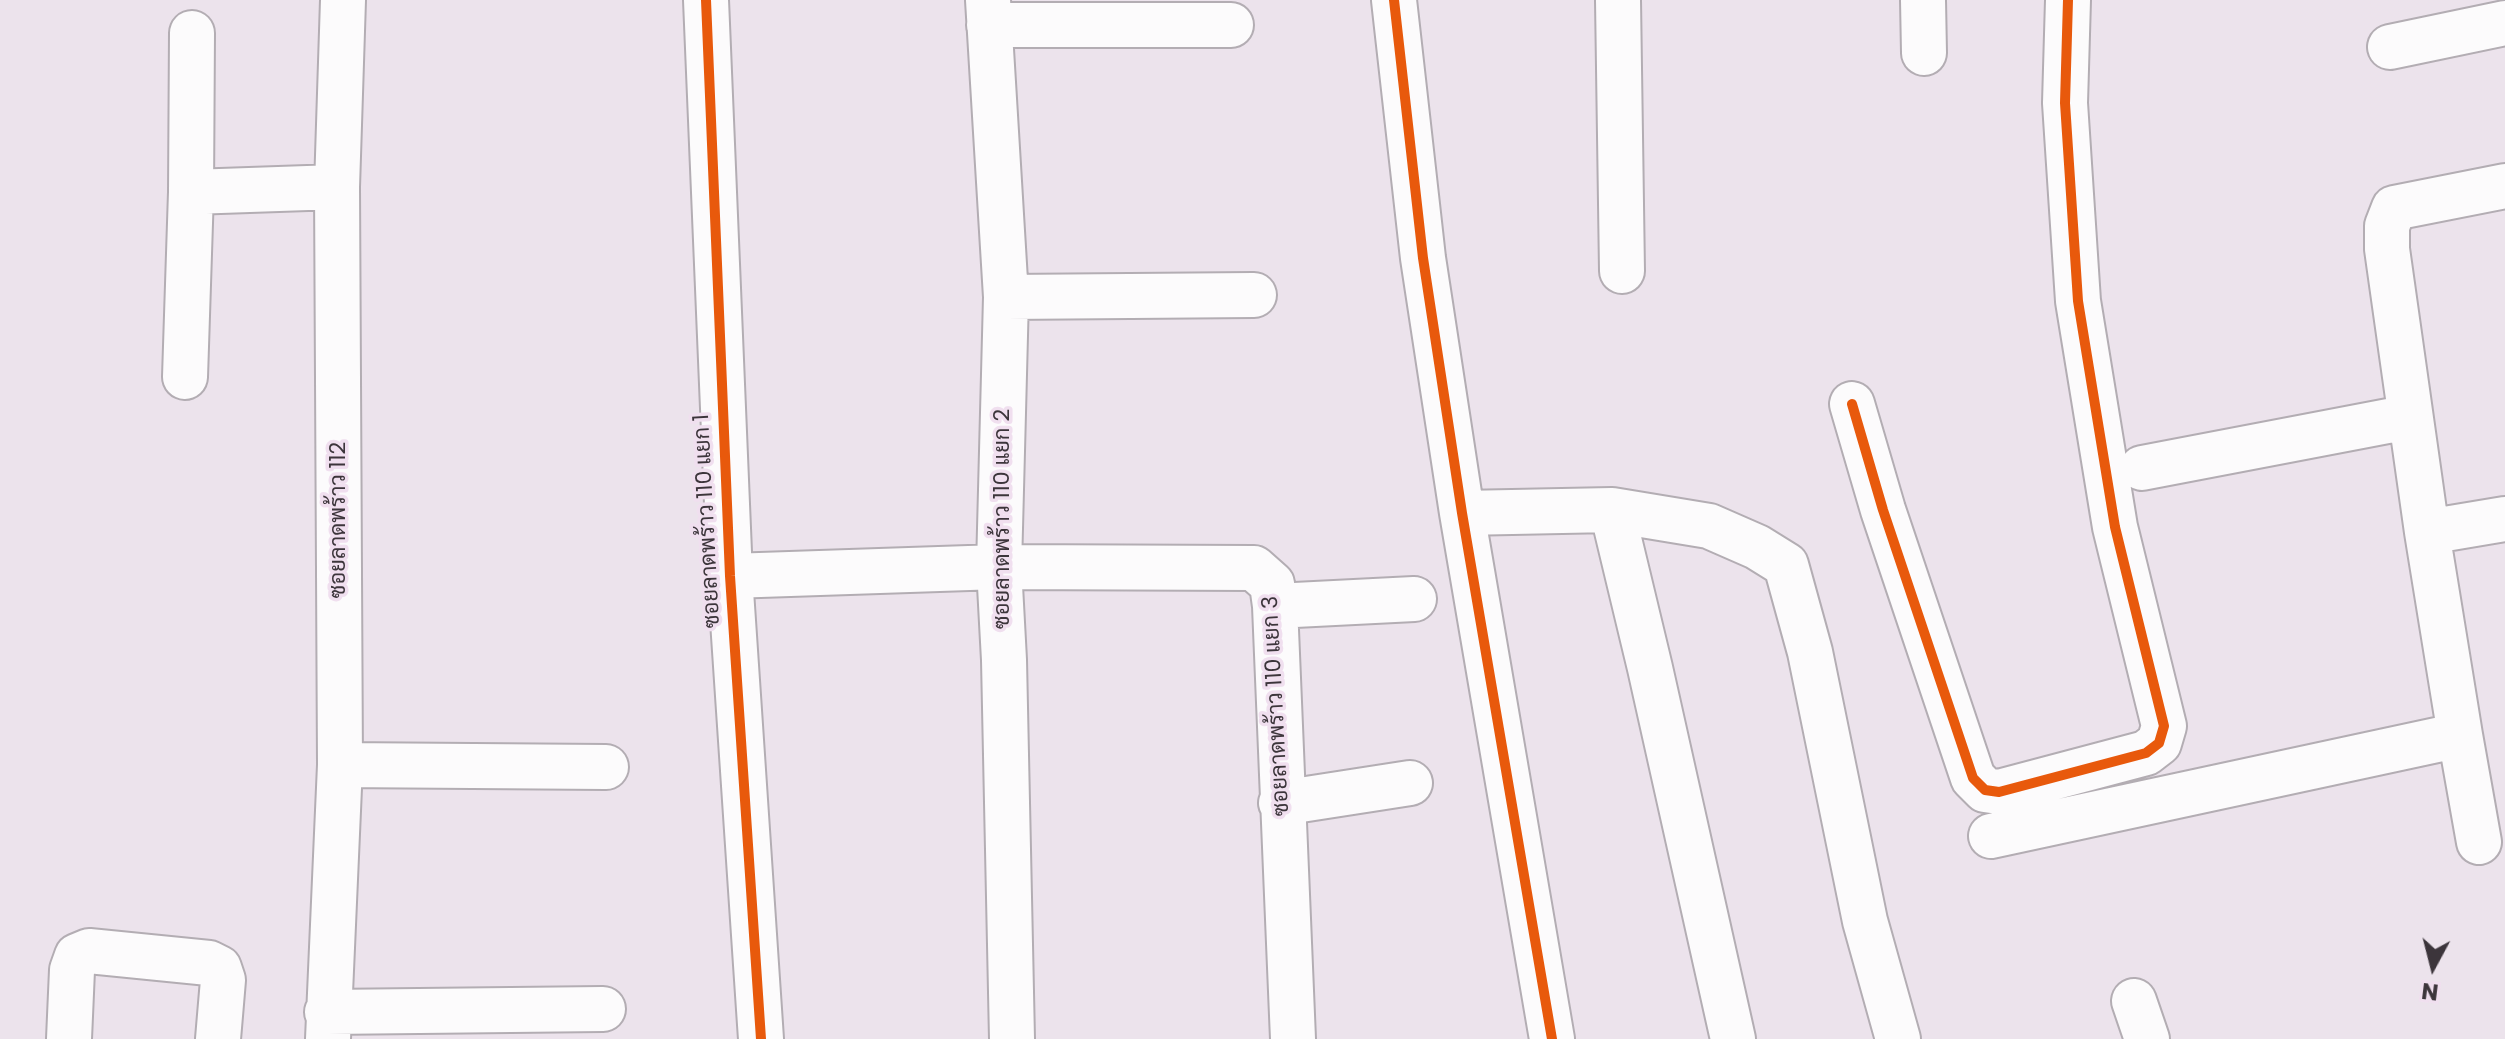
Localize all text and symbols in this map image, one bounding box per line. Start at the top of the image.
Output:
street label: ซอยลาดพร้าว 110 แยก 2 [990,409,1016,629]
street label: ซอยลาดพร้าว 110 แยก 1 [689,413,727,629]
street label: ซอยลาดพร้าว 112 [326,442,352,598]
street label: ซอยลาดพร้าว 110 แยก 3 [1258,595,1296,817]
north arrow [2393,927,2473,1007]
text: N [2420,975,2440,1008]

